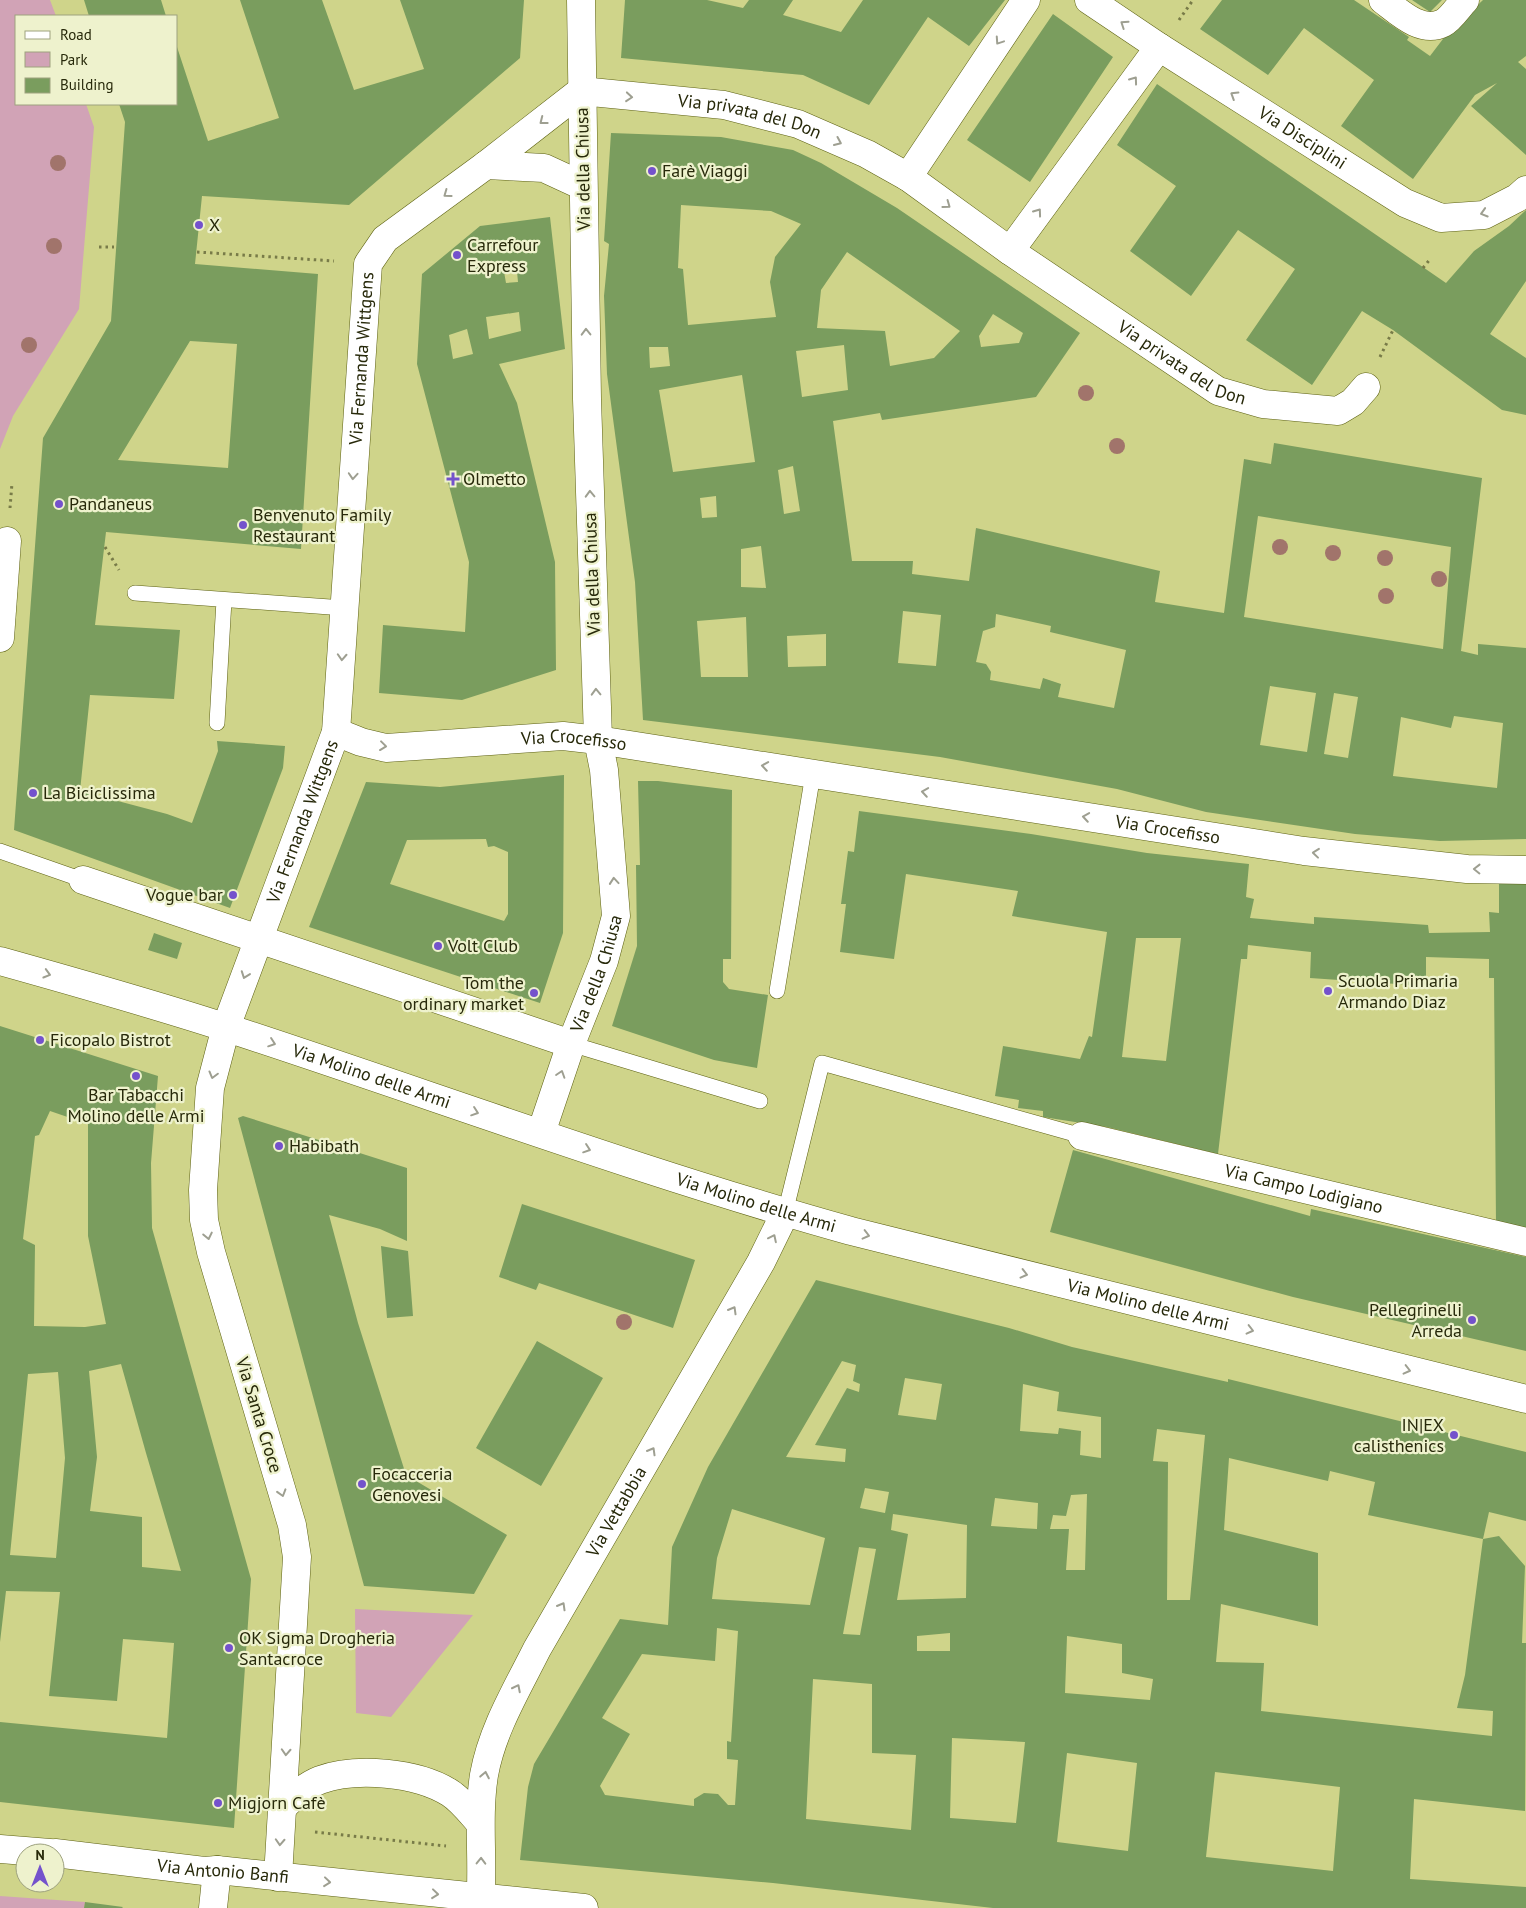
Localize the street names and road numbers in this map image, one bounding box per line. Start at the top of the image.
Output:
street label: Via privata del Don [676,88,825,144]
street label: Via Disciplini [1253,100,1351,174]
street label: Via della Chiusa [570,107,595,232]
street label: Via Fernanda Wittgens [344,271,378,447]
street label: Via privata del Don [1113,314,1249,409]
street label: Via della Chiusa [578,512,605,637]
street label: Via Crocefisso [519,724,628,755]
street label: Via Fernanda Wittgens [261,736,343,908]
street label: Via Crocefisso [1113,809,1222,849]
street label: Via della Chiusa [564,912,627,1036]
street label: Via Molino delle Armi [288,1038,454,1113]
street label: Via Campo Lodigiano [1221,1158,1385,1218]
street label: Via Molino delle Armi [672,1167,839,1237]
street label: Via Molino delle Armi [1064,1273,1231,1336]
street label: Via Santa Croce [231,1353,288,1475]
street label: Via Vettabbia [580,1462,651,1562]
street label: Via Antonio Banfi [155,1853,290,1888]

